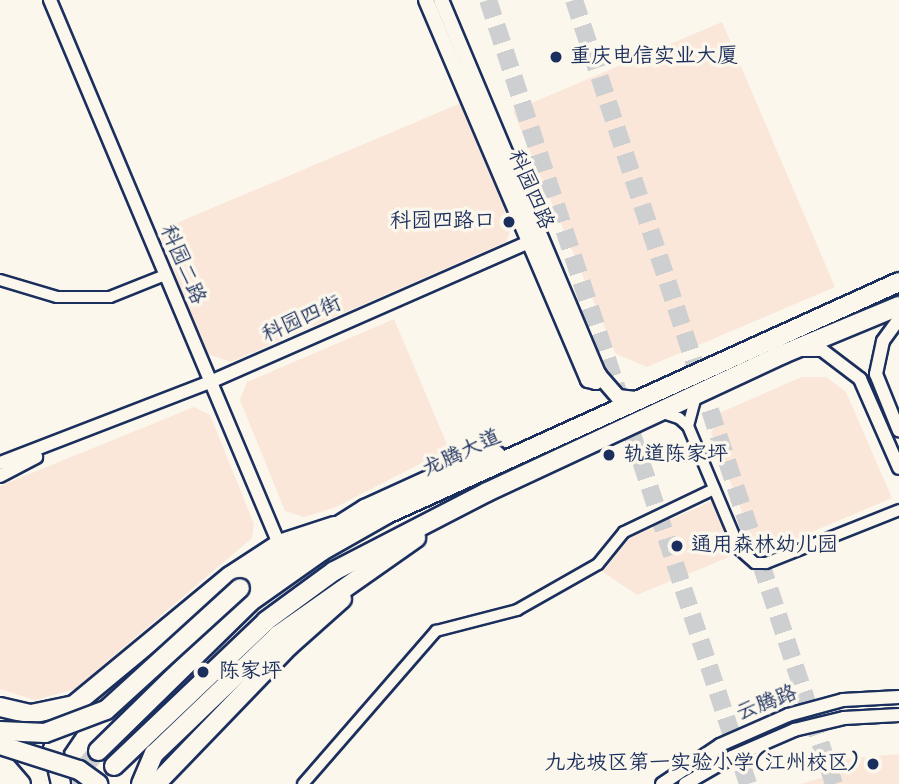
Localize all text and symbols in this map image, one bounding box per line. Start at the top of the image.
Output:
place label: 重庆电信实业大厦 [570,44,738,70]
marker: 重庆电信实业大厦 [548,49,564,65]
street label: 科园四路 [502,146,558,234]
place label: 科园四路口 [390,209,495,235]
marker: 科园四路口 [501,214,517,230]
street label: 科园二路 [154,221,210,309]
street label: 科园四街 [259,291,345,349]
street label: 龙腾大道 [419,425,505,483]
place label: 轨道陈家坪 [623,442,728,468]
marker: 轨道陈家坪 [601,447,617,463]
place label: 通用森林幼儿园 [691,533,838,559]
marker: 通用森林幼儿园 [669,538,685,554]
place label: 陈家坪 [219,659,282,685]
marker: 陈家坪 [193,662,213,682]
street label: 云腾路 [733,681,801,727]
place label: 九龙坡区第一实验小学(江州校区) [544,751,859,777]
marker: 九龙坡区第一实验小学(江州校区) [865,756,881,772]

